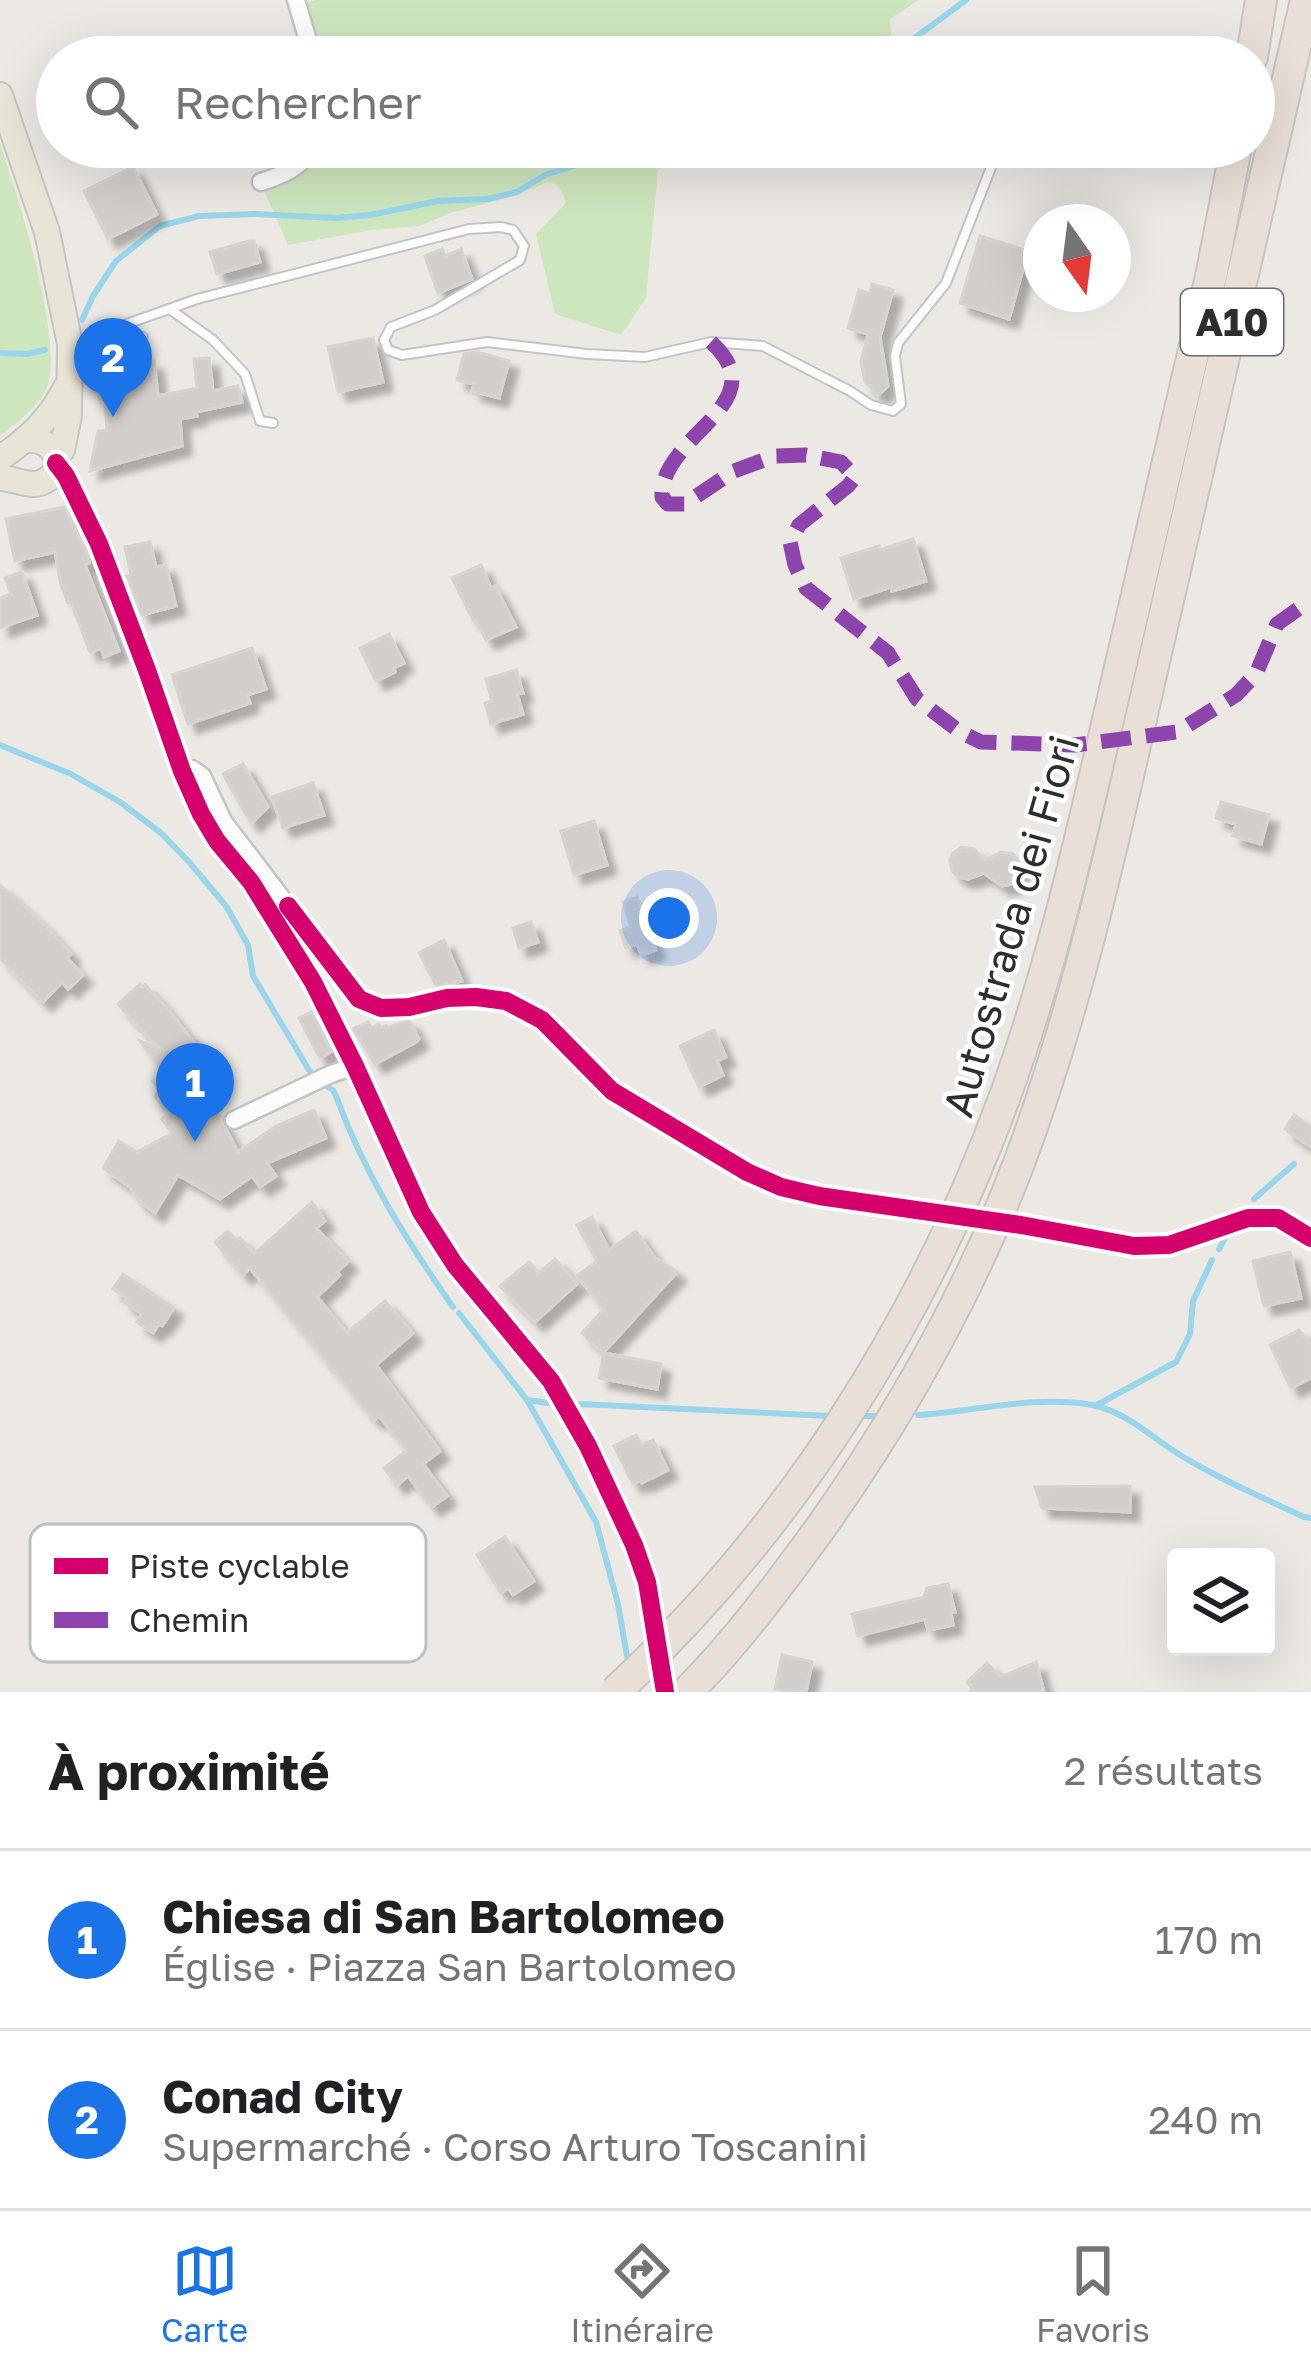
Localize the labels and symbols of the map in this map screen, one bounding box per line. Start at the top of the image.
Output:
north arrow [1023,204,1131,312]
road number: A10 [1181,289,1283,355]
pin: 2 [74,318,152,417]
street label: Autostrada dei Fiori [932,729,1088,1122]
your location [639,888,699,948]
pin: 1 [156,1043,234,1142]
legend [30,1524,426,1662]
text: Piste cyclable [129,1546,350,1585]
text: Chemin [129,1600,249,1639]

